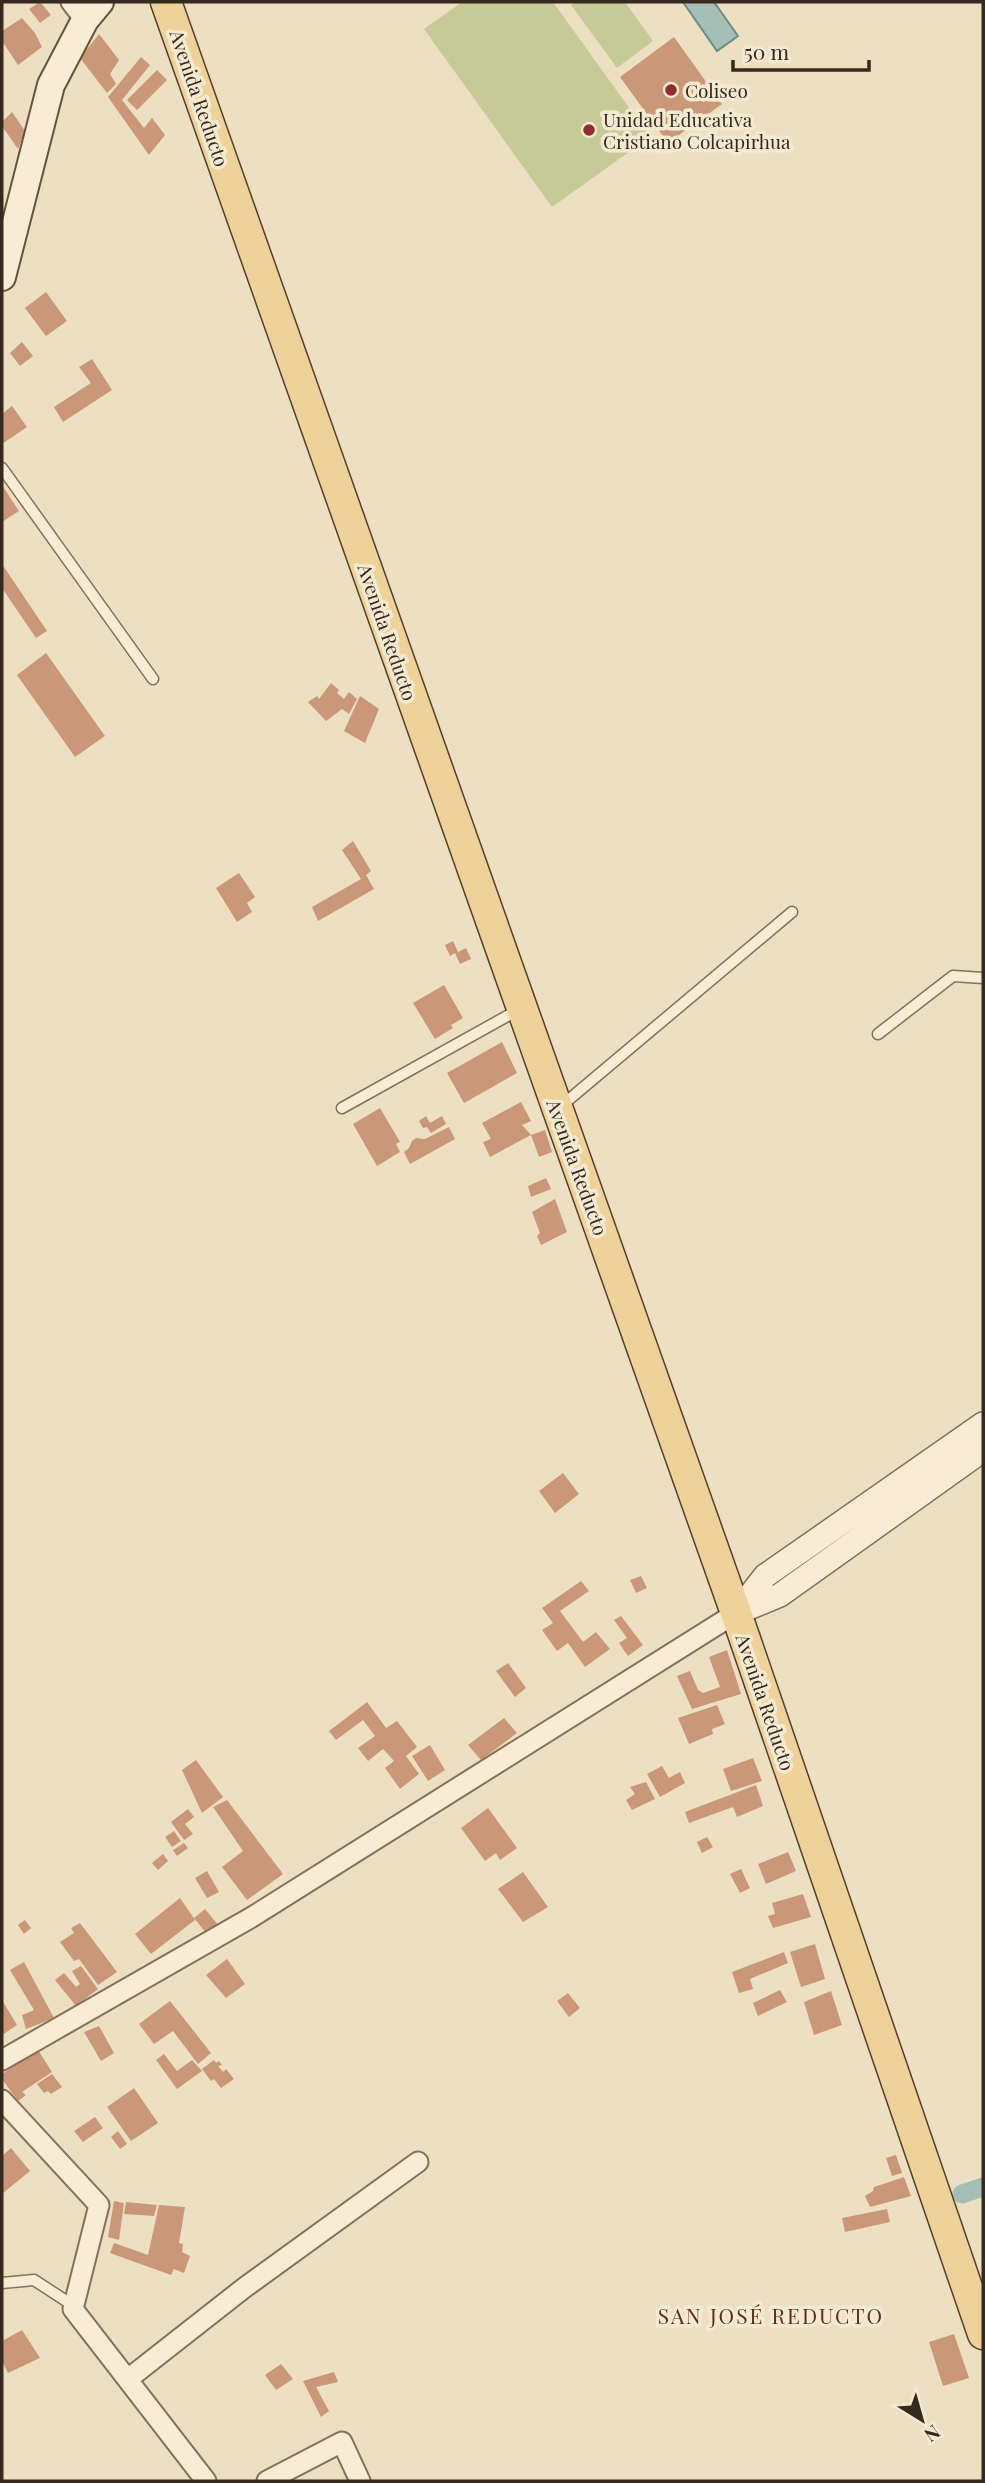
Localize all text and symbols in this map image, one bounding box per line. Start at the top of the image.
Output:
street label: Avenida Reducto [164,25,236,170]
scale bar [733,28,870,72]
text: 50 m [744,37,790,65]
place label: Coliseo [685,77,748,103]
marker: Coliseo [663,82,679,98]
place label: Unidad Educativa Cristiano Colcapirhua [603,106,791,154]
marker: Unidad Educativa Cristiano Colcapirhua [581,122,597,138]
street label: Avenida Reducto [352,559,424,704]
street label: Avenida Reducto [541,1094,615,1239]
street label: Avenida Reducto [730,1629,802,1774]
district label: SAN JOSÉ REDUCTO [658,2301,884,2329]
north arrow [887,2385,957,2455]
text: N [919,2420,946,2449]

